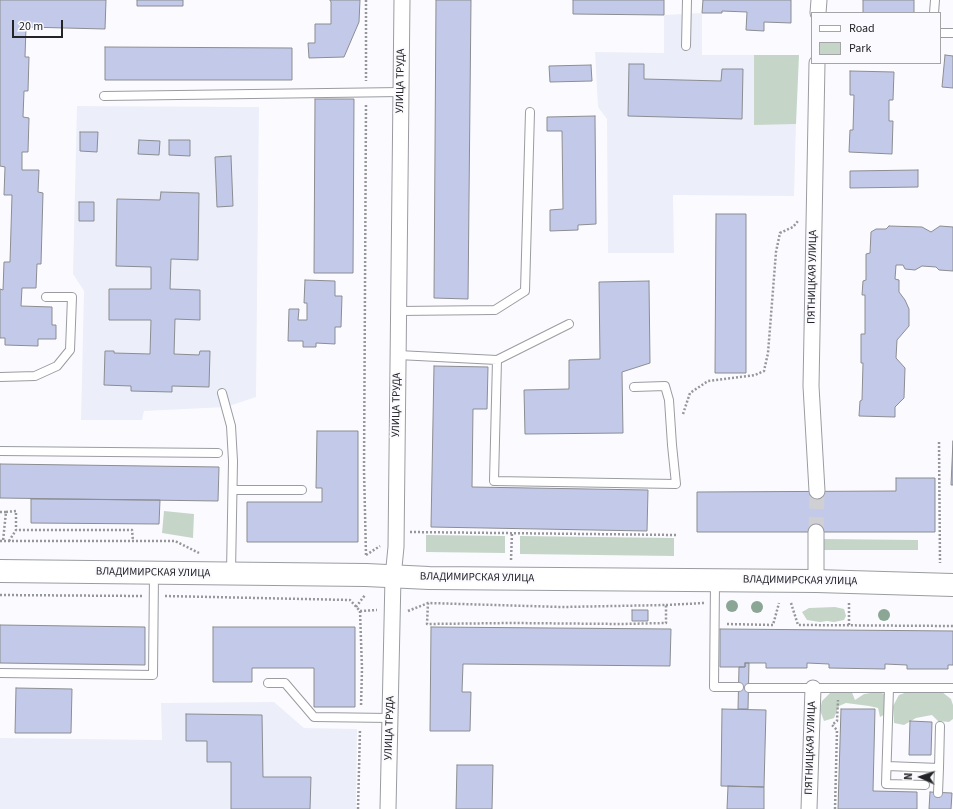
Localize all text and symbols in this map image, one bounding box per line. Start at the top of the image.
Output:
scale bar [14,12,65,38]
legend [811,12,941,64]
text: 20 m [19,18,43,35]
text: Road [849,20,875,37]
text: Park [849,40,871,57]
street label: УЛИЦА ТРУДА [394,49,408,113]
street label: ПЯТНИЦКАЯ УЛИЦА [806,230,820,324]
street label: УЛИЦА ТРУДА [390,373,404,437]
street label: ВЛАДИМИРСКАЯ УЛИЦА [96,565,210,581]
street label: ВЛАДИМИРСКАЯ УЛИЦА [420,570,534,586]
street label: ВЛАДИМИРСКАЯ УЛИЦА [743,573,857,589]
street label: УЛИЦА ТРУДА [382,696,398,760]
street label: ПЯТНИЦКАЯ УЛИЦА [803,701,819,795]
north arrow [901,757,941,797]
text: N [901,772,916,780]

